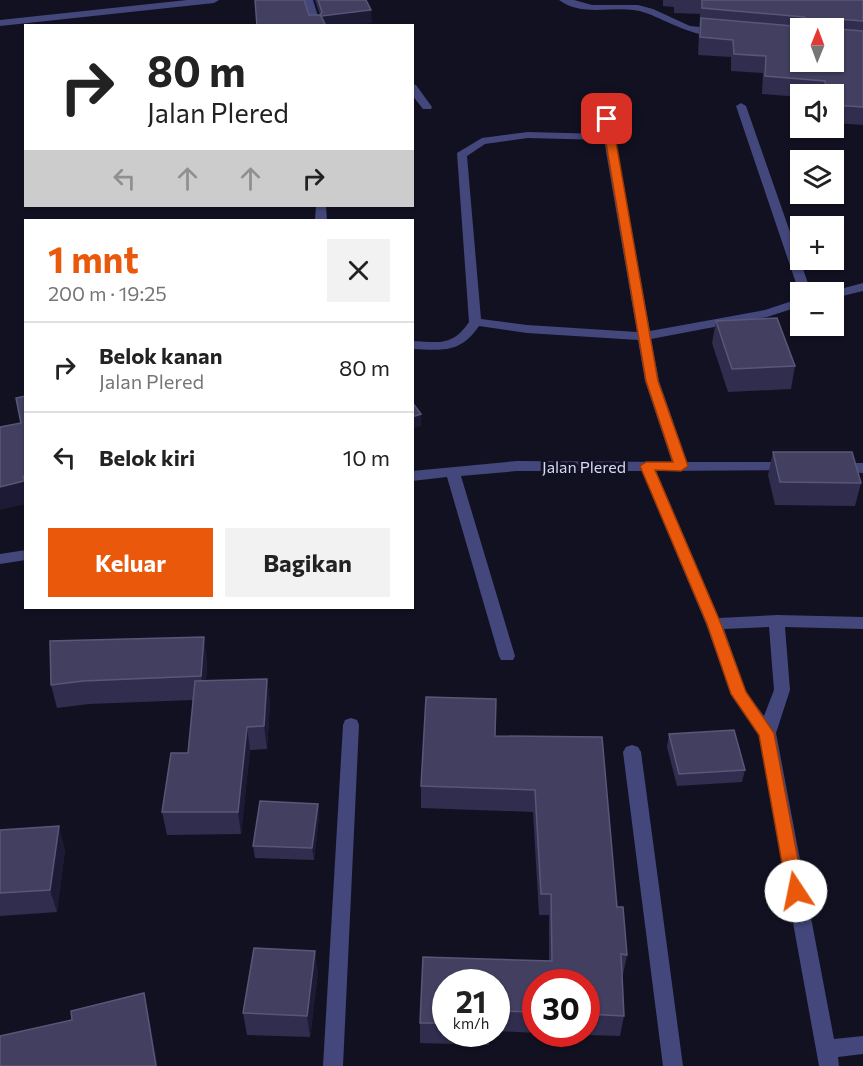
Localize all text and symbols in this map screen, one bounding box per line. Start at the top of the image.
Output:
north arrow [790,18,844,72]
map controls [790,18,844,336]
text: 80 m [147,44,246,96]
icon: right [48,48,126,126]
button: sound [790,84,844,138]
pin [581,93,632,144]
text: Jalan Plered [147,96,289,129]
icon: arrive [590,102,623,135]
button: layers [790,150,844,204]
icon: left [108,162,141,195]
icon: ahead [171,162,204,195]
icon: ahead [234,162,267,195]
icon: right [297,162,330,195]
button: + [790,216,844,270]
text: 1 mnt [48,236,139,280]
button: close [327,239,390,302]
text: 200 m · 19:25 [48,281,167,305]
button: − [790,282,844,336]
text: Belok kanan [99,342,222,369]
icon: right [48,351,81,384]
text: 80 m [339,354,390,381]
text: Jalan Plered [99,369,204,393]
icon: left [48,441,81,474]
text: Belok kiri [99,444,195,471]
text: 10 m [343,444,390,471]
street label: Jalan Plered [542,457,626,476]
button: Keluar [48,528,213,597]
button: Bagikan [225,528,390,597]
position arrow [764,859,828,923]
speed limit sign: 30 [522,969,600,1047]
text: 21 [456,982,486,1019]
text: km/h [453,1014,489,1032]

